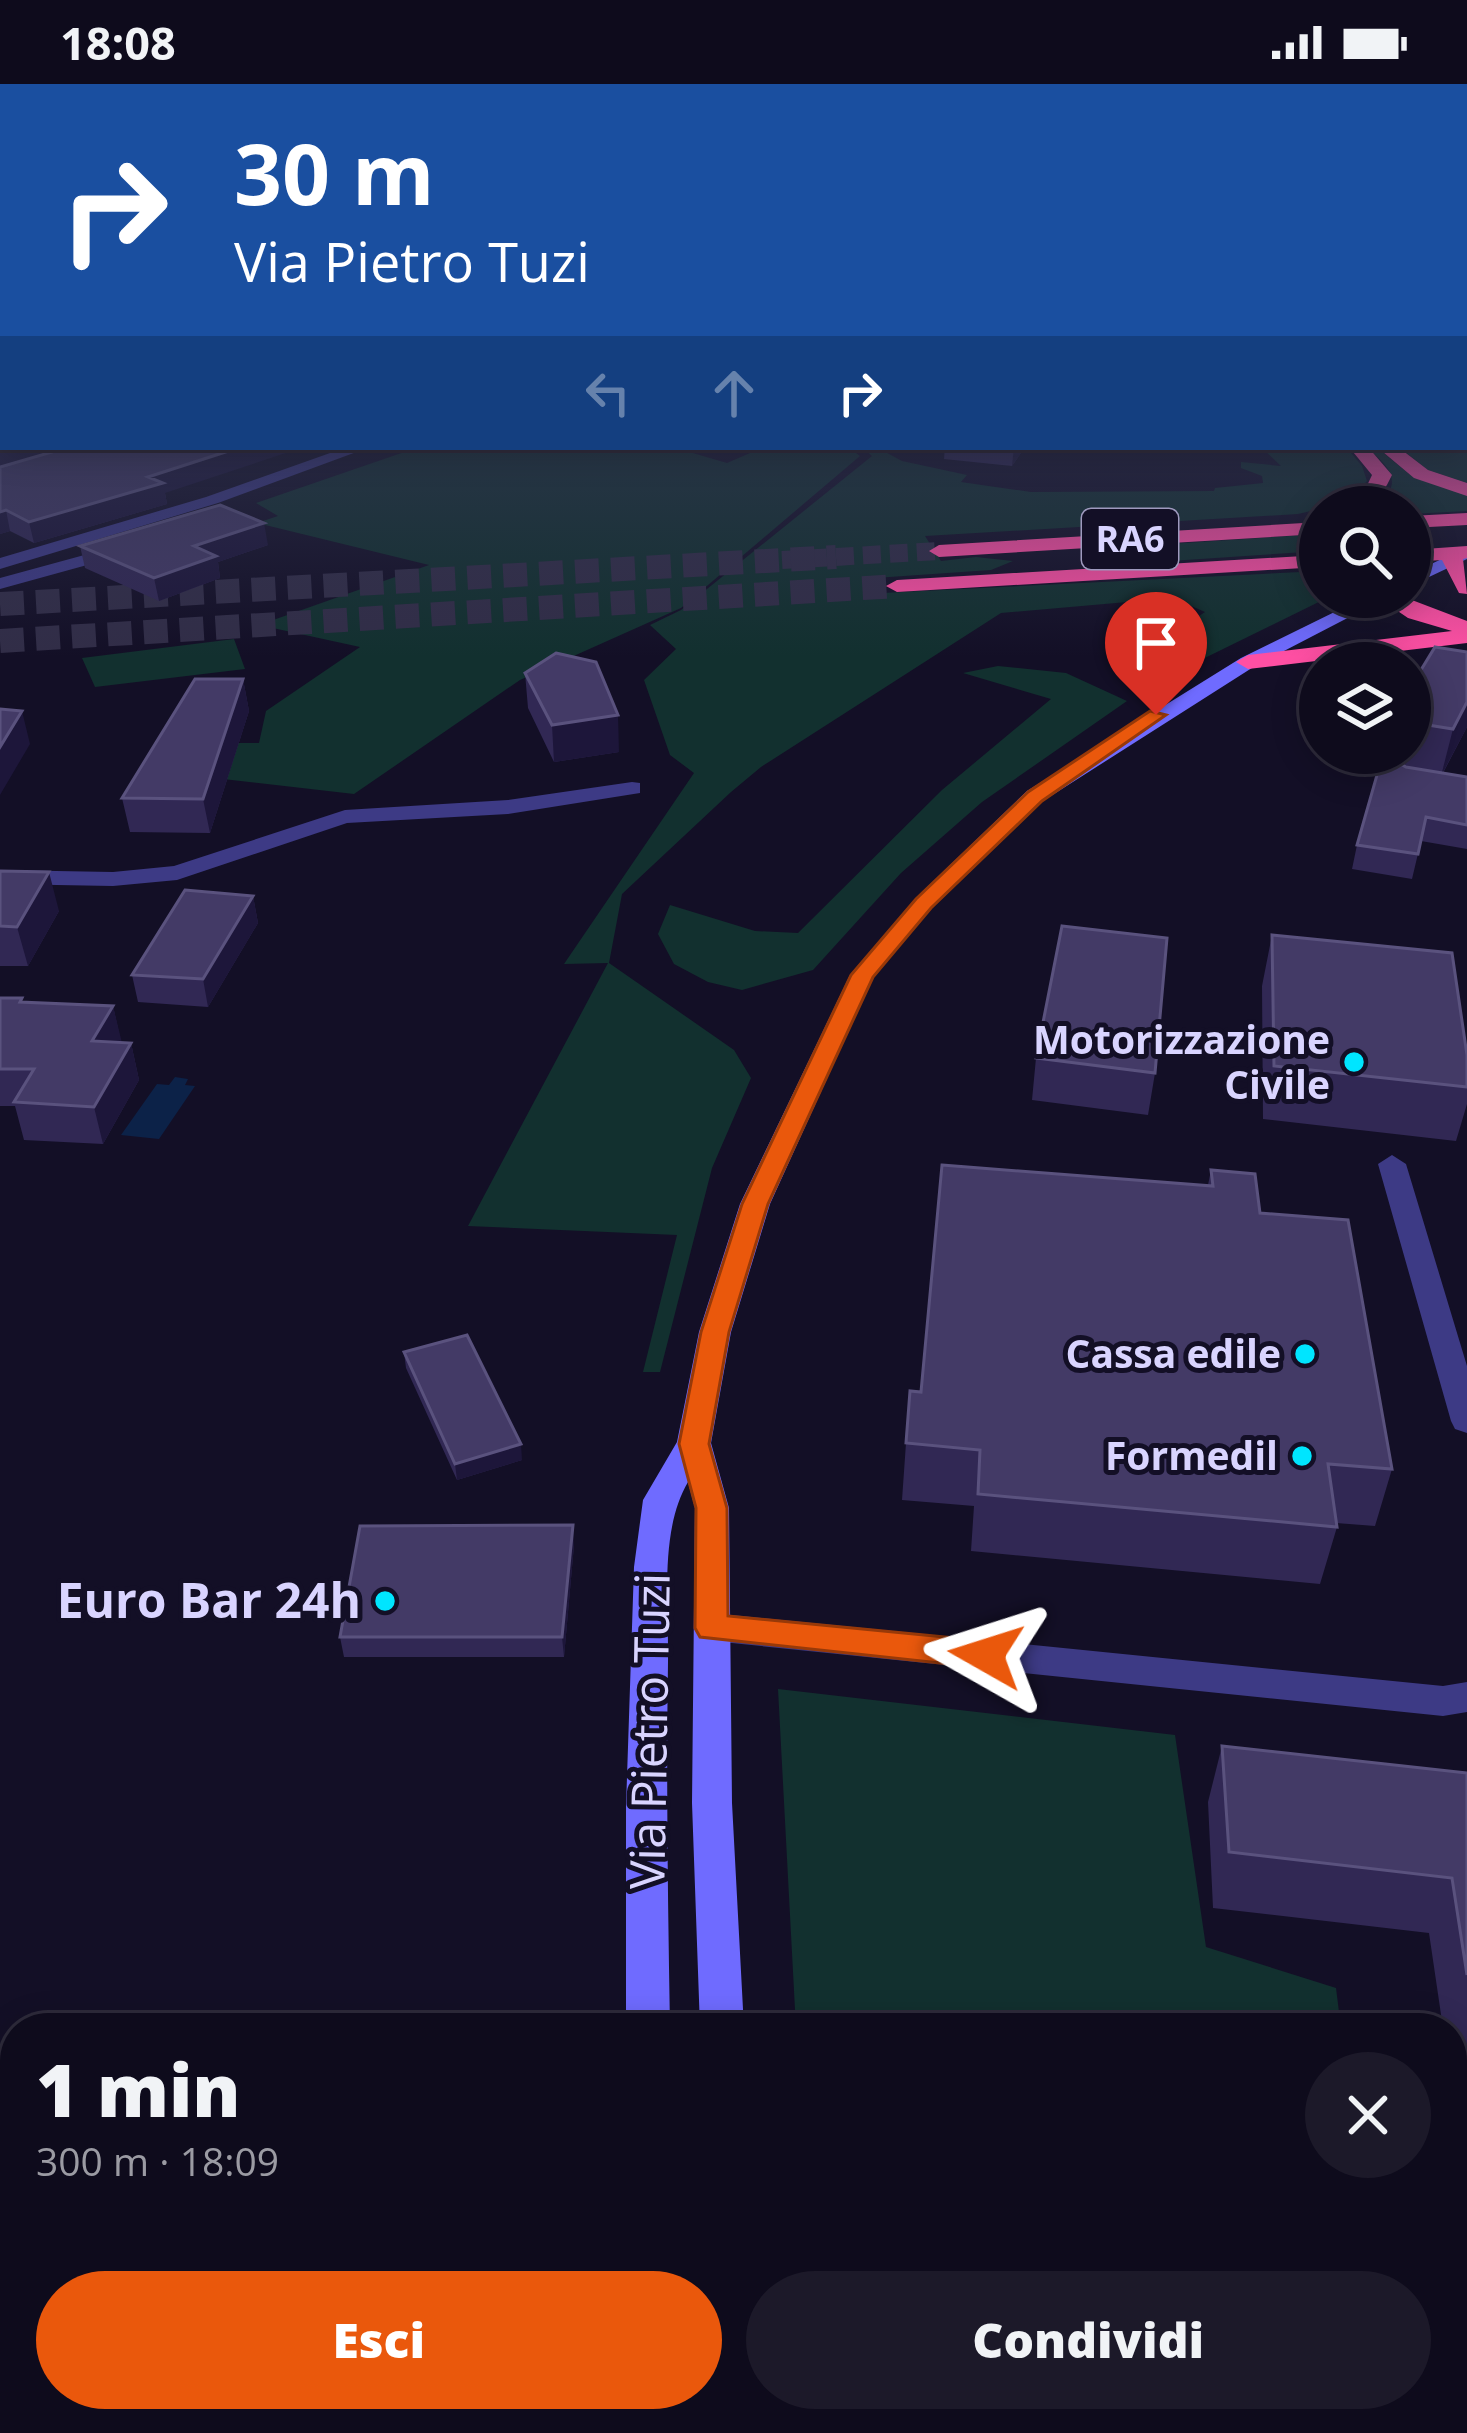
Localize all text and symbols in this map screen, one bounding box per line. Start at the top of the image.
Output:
text: 18:08 [60,12,176,73]
text: 30 m [234,115,434,230]
icon: right [36,132,192,288]
text: Via Pietro Tuzi [234,224,590,298]
icon: left [575,360,641,426]
icon: ahead [701,360,767,426]
icon: right [827,360,893,426]
map controls [1299,486,1431,774]
button: search [1299,486,1431,618]
road number: RA6 [1082,509,1178,569]
pin [1105,592,1207,715]
icon: arrive [1123,610,1189,676]
button: layers [1299,642,1431,774]
place label: Motorizzazione Civile [1033,1012,1330,1110]
marker: Motorizzazione Civile [1341,1049,1367,1075]
place label: Cassa edile [1066,1326,1281,1379]
marker: Cassa edile [1292,1341,1318,1367]
place label: Formedil [1105,1428,1278,1481]
marker: Formedil [1289,1443,1315,1469]
place label: Euro Bar 24h [57,1567,361,1632]
street label: Via Pietro Tuzi [613,1572,684,1890]
marker: Euro Bar 24h [372,1588,398,1614]
position arrow [923,1592,1049,1718]
text: 1 min [36,2040,241,2138]
button: close [1305,2052,1431,2178]
text: 300 m · 18:09 [36,2134,279,2187]
button: Esci [36,2271,722,2409]
button: Condividi [746,2271,1431,2409]

